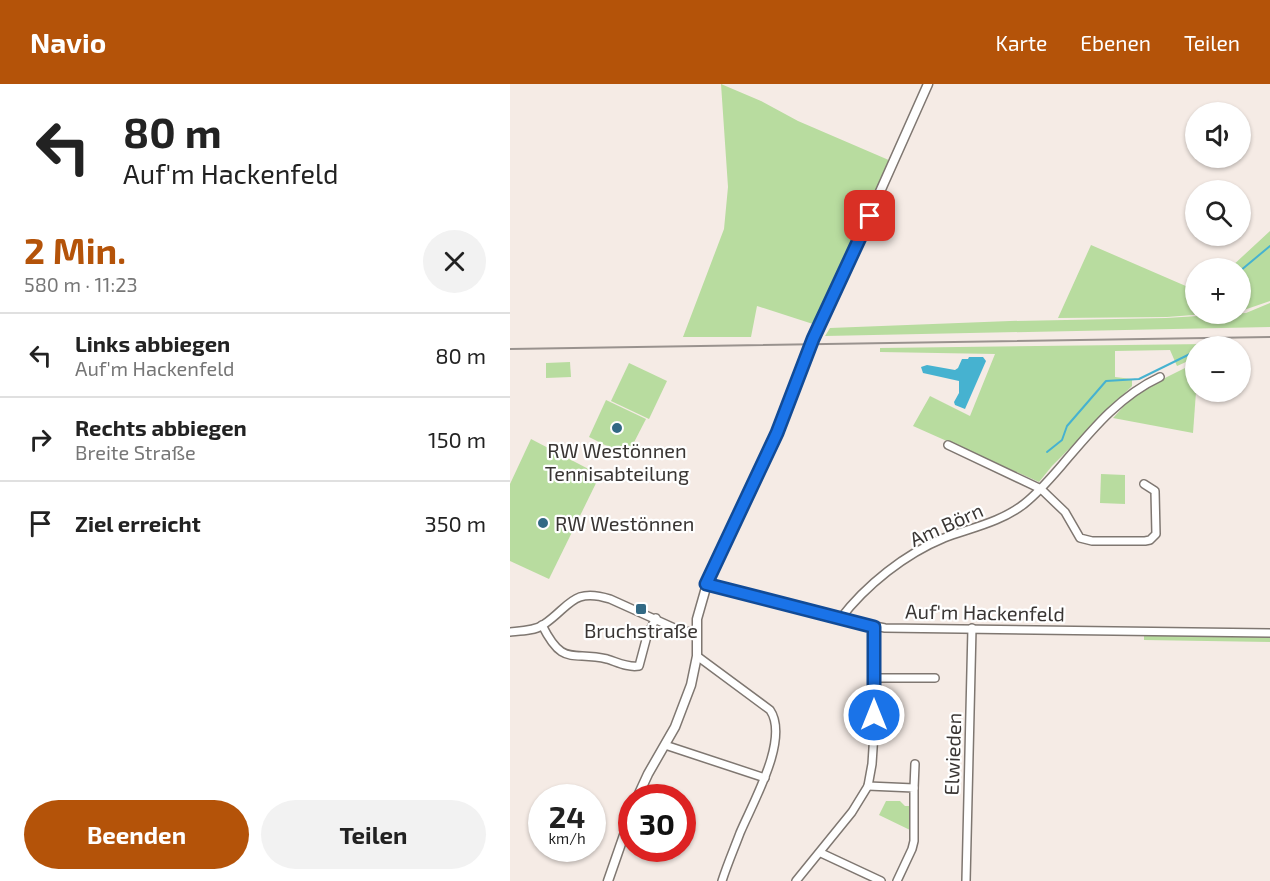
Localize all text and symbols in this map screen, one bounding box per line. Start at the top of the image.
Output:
text: Navio [30,25,106,59]
text: Karte [996,30,1047,55]
text: Ebenen [1080,30,1151,55]
text: Teilen [1184,30,1240,55]
map controls [1185,102,1251,402]
button: sound [1185,102,1251,168]
text: 80 m [123,106,222,156]
icon: left [24,108,102,186]
text: Auf'm Hackenfeld [123,157,338,189]
button: search [1185,180,1251,246]
pin [844,190,895,241]
icon: arrive [853,199,886,232]
text: 2 Min. [24,228,126,271]
button: close [423,230,486,293]
button: + [1185,258,1251,324]
text: 580 m · 11:23 [24,272,138,296]
text: Links abbiegen [75,330,230,356]
button: − [1185,336,1251,402]
icon: left [24,339,57,372]
text: 80 m [435,342,486,368]
text: Auf'm Hackenfeld [75,356,235,380]
text: Rechts abbiegen [75,414,247,440]
marker: RW Westönnen Tennisabteilung [610,421,624,435]
icon: right [24,423,57,456]
text: 150 m [428,426,486,452]
place label: RW Westönnen Tennisabteilung [545,438,689,485]
text: Breite Straße [75,440,196,464]
street label: Am Börn [906,497,986,551]
icon: arrive [24,507,57,540]
text: Ziel erreicht [75,510,201,536]
text: 350 m [425,510,486,536]
place label: RW Westönnen [555,511,694,535]
marker: RW Westönnen [536,516,550,530]
street label: Auf'm Hackenfeld [905,599,1065,625]
marker: Bruchstraße [634,602,648,616]
place label: Bruchstraße [584,618,698,642]
position arrow [842,683,906,747]
street label: Elwieden [939,712,965,796]
speed limit sign: 30 [618,784,696,862]
text: 24 [549,798,585,834]
button: Beenden [24,800,249,869]
button: Teilen [261,800,486,869]
text: km/h [548,829,586,847]

